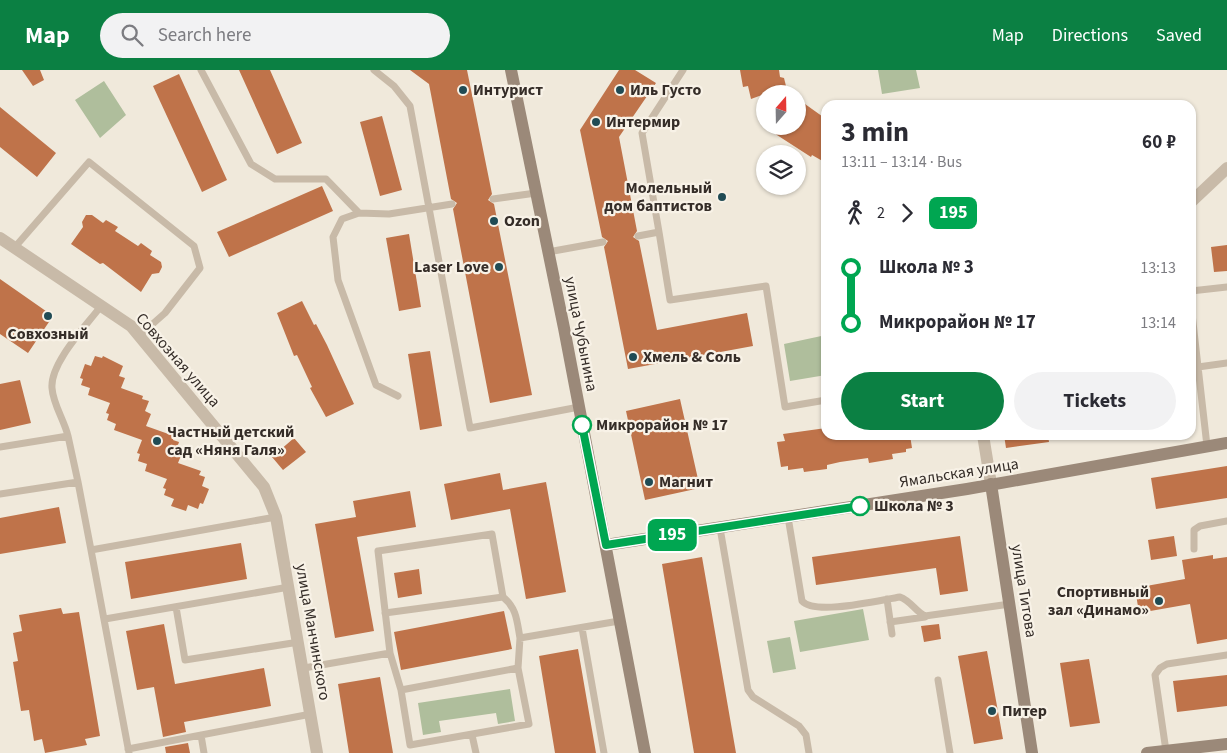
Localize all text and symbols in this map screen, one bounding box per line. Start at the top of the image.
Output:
search box [100,13,450,58]
text: Map [25,18,70,53]
icon: search [118,21,146,49]
text: Search here [158,22,251,49]
text: Map [992,23,1024,48]
text: Directions [1052,23,1128,48]
text: Saved [1156,23,1202,48]
place label: Интурист [473,79,543,101]
place label: Иль Густо [630,79,701,101]
marker: Интурист [457,84,469,96]
marker: Иль Густо [614,84,626,96]
north arrow [756,85,806,135]
map controls [756,85,806,195]
place label: Интермир [606,111,680,133]
text: 3 min [841,112,909,152]
marker: Интермир [590,116,602,128]
text: 60 ₽ [1142,129,1176,156]
button: layers [756,145,806,195]
text: 13:11 – 13:14 · Bus [841,151,962,173]
place label: Молельный дом баптистов [604,177,712,217]
marker: Молельный дом баптистов [716,191,728,203]
icon: walk [841,199,869,227]
icon: forward [893,199,921,227]
text: 195 [939,200,967,225]
text: 2 [877,202,885,224]
place label: Ozon [504,210,540,232]
marker: Ozon [488,215,500,227]
text: Школа № 3 [879,254,974,281]
place label: Laser Love [414,256,489,278]
text: 13:13 [1140,257,1176,279]
marker: Laser Love [493,261,505,273]
street label: улица Чубынина [559,275,603,393]
street label: Совхозная улица [131,308,225,412]
text: Микрорайон № 17 [879,309,1036,336]
marker: Совхозный [42,310,54,322]
text: 13:14 [1140,312,1176,334]
place label: Совхозный [8,323,88,345]
place label: Хмель & Соль [643,346,741,368]
marker: Хмель & Соль [627,351,639,363]
button: Start [841,372,1004,430]
button: Tickets [1014,372,1176,430]
place label: Микрорайон № 17 [596,414,728,436]
marker: Микрорайон № 17 [572,415,592,435]
place label: Частный детский сад «Няня Галя» [167,421,294,461]
marker: Частный детский сад «Няня Галя» [151,435,163,447]
street label: Ямальская улица [898,453,1020,493]
place label: Магнит [659,471,713,493]
marker: Магнит [643,476,655,488]
place label: Школа № 3 [874,495,954,517]
marker: Школа № 3 [850,496,870,516]
line badge: 195 [643,519,701,551]
text: 195 [658,522,686,547]
street label: улица Титова [1006,543,1042,639]
street label: улица Манчинского [290,562,336,702]
place label: Спортивный зал «Динамо» [1048,581,1149,621]
marker: Спортивный зал «Динамо» [1153,595,1165,607]
place label: Питер [1002,700,1047,722]
marker: Питер [986,705,998,717]

